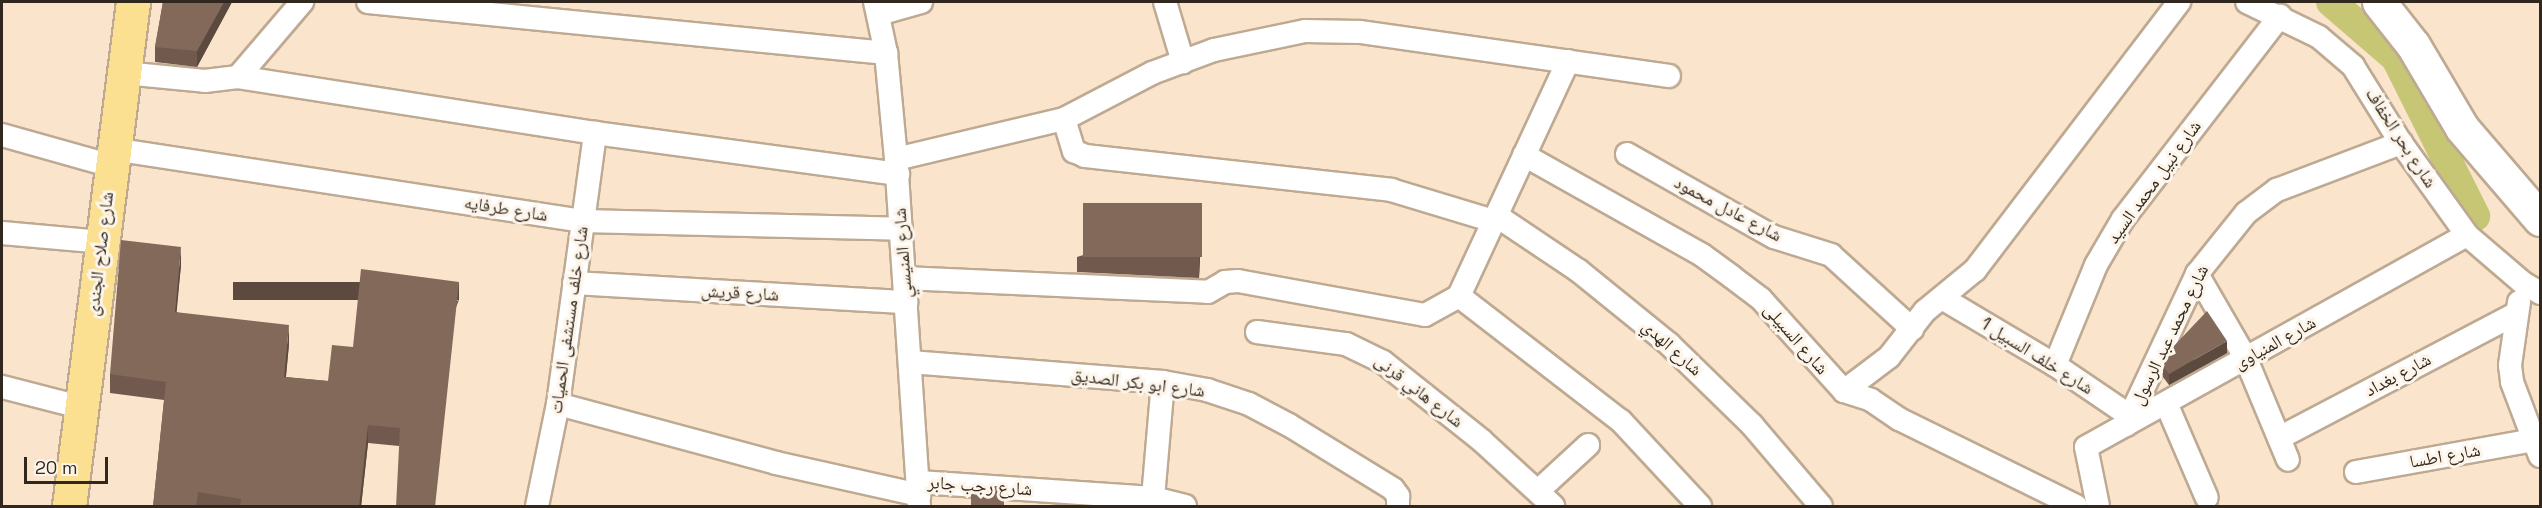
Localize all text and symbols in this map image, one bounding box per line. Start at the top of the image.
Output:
street label: شارع بحر الخفاف [2361,84,2441,192]
street label: شارع نبيل محمد السيد [2102,116,2206,248]
street label: شارع عادل محمود [1670,172,1786,246]
street label: شارع صلاح الجندى [82,191,118,317]
street label: شارع طرفايه [463,192,549,226]
street label: شارع المنيسي [889,207,917,299]
street label: شارع خلف مستشفى الحميات [545,225,593,415]
street label: شارع محمد عبد الرسول [2127,261,2213,409]
street label: شارع قريش [700,280,780,306]
street label: شارع السبيلى [1759,299,1833,379]
street label: شارع المنياوى [2230,312,2320,374]
street label: شارع خلف السبيل 1 [1977,313,2097,399]
street label: شارع الهدي [1637,315,1707,381]
street label: شارع بغداد [2361,349,2435,401]
street label: شارع هاني قرنى [1370,350,1468,432]
street label: شارع ابو بكر الصديق [1070,364,1206,402]
street label: شارع اطسا [2408,439,2482,473]
scale bar [27,445,111,483]
text: 20 m [35,456,78,479]
street label: شارع رجب جابر [927,472,1033,500]

